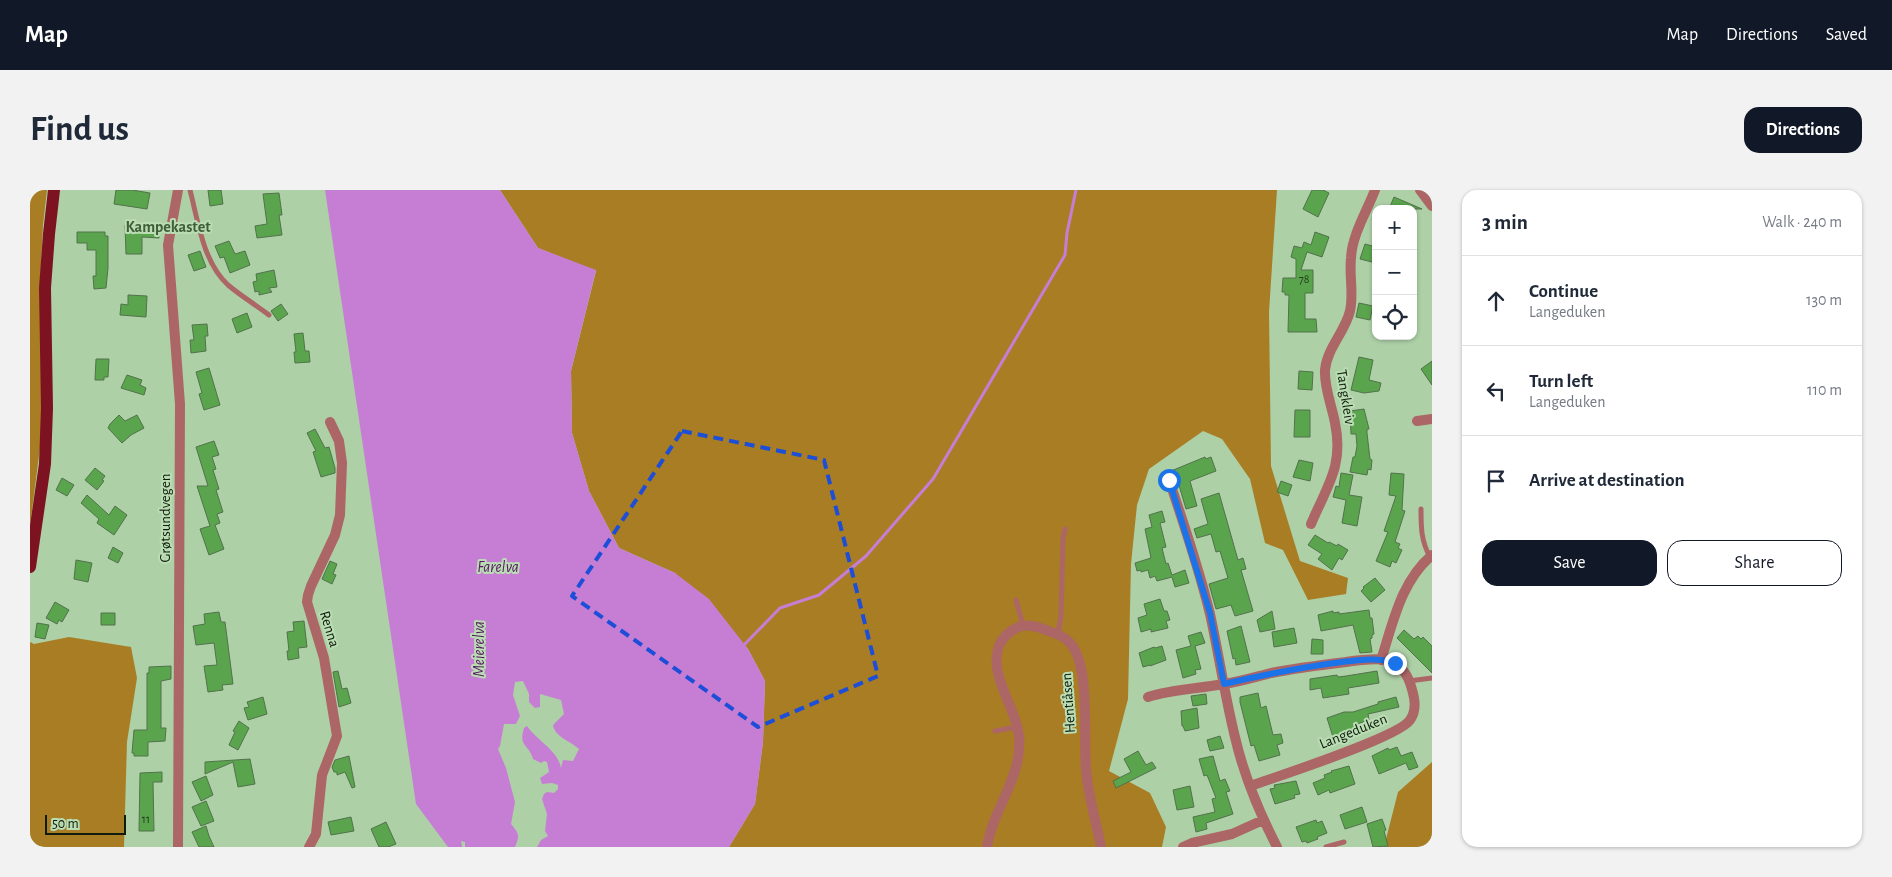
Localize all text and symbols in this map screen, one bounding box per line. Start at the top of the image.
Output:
text: Map [25,23,68,47]
text: Map [1667,26,1698,44]
text: Directions [1726,26,1798,44]
text: Saved [1826,26,1867,44]
button: Directions [1744,107,1862,153]
text: Find us [30,112,129,147]
map controls [1372,205,1417,340]
button: + [1372,205,1417,250]
text: 3 min [1482,212,1528,233]
text: Walk · 240 m [1762,214,1842,230]
district label: Kampekastet [125,219,211,235]
button: − [1372,250,1417,295]
house number: 78 [1299,273,1310,285]
text: Continue [1529,282,1598,301]
icon: ahead [1482,287,1510,315]
text: 130 m [1806,292,1842,308]
button: locate [1372,295,1417,340]
text: Langeduken [1529,304,1605,320]
street label: Tangkleiv [1334,368,1357,426]
text: Turn left [1529,372,1593,391]
icon: left [1482,377,1510,405]
text: 110 m [1807,382,1842,398]
text: Langeduken [1529,394,1605,410]
icon: arrive [1482,467,1510,495]
route start [1158,469,1181,492]
text: Arrive at destination [1529,471,1685,490]
street label: Grøtsundvegen [158,473,173,563]
button: Save [1482,540,1657,586]
button: Share [1667,540,1842,586]
water label: Farelva [477,559,519,575]
street label: Renna [317,609,342,649]
water label: Meierelva [471,621,487,677]
route end [1384,652,1407,675]
street label: Hentiåsen [1059,672,1078,734]
street label: Langeduken [1317,711,1389,752]
scale bar [45,812,126,835]
house number: 11 [142,813,150,825]
text: 50 m [52,817,79,831]

